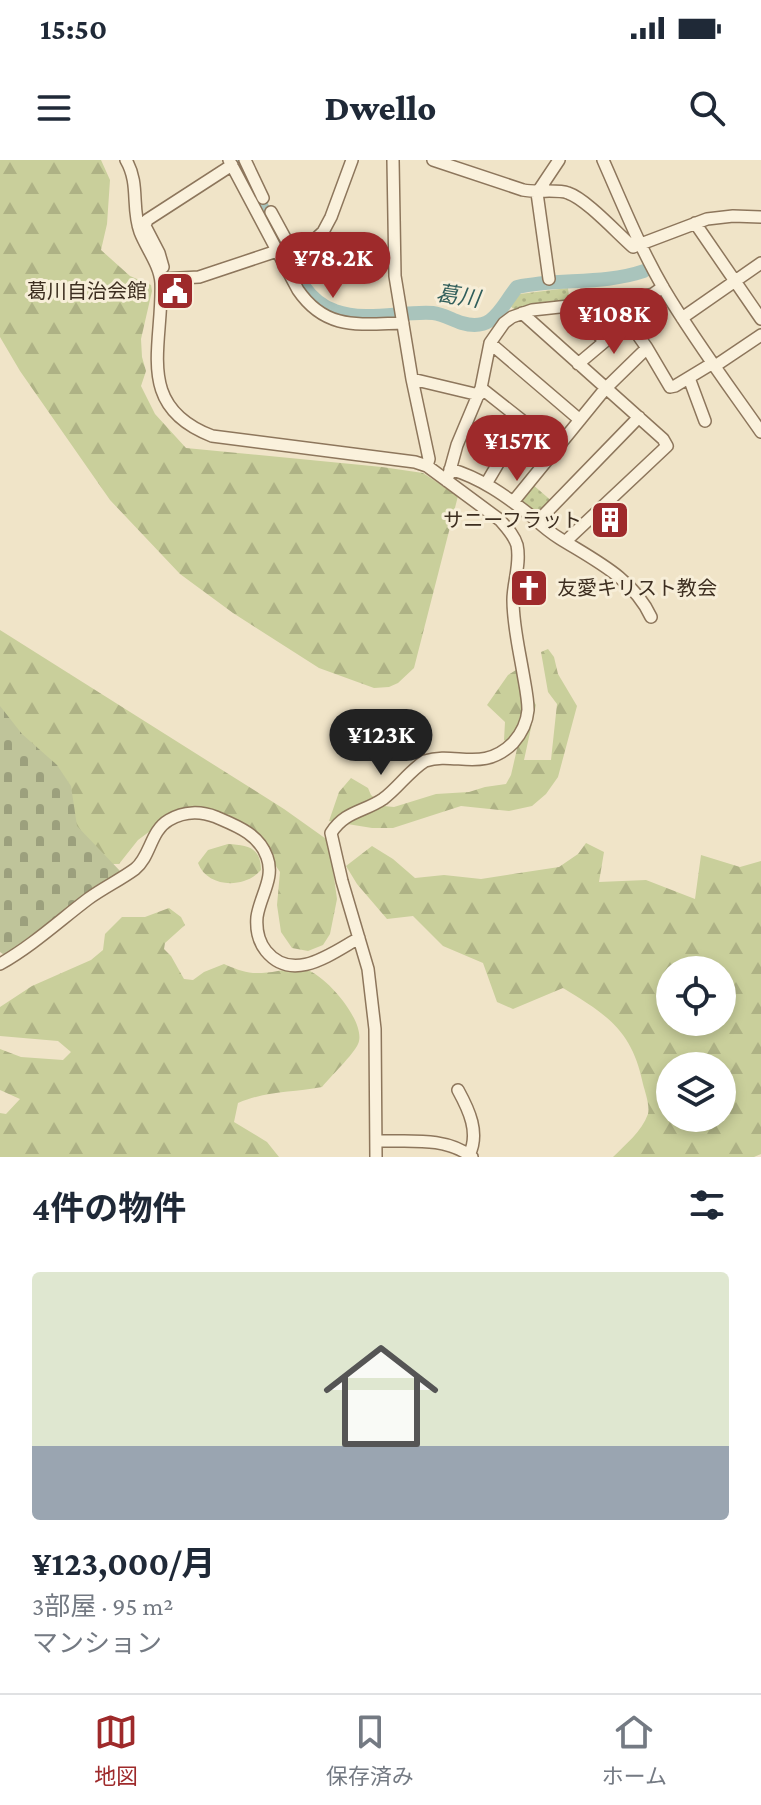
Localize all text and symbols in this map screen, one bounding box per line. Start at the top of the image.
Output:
text: 15:50 [40,12,107,45]
icon: menu [32,86,76,130]
icon: search [685,86,729,130]
text: Dwello [325,88,436,128]
pin: ¥78.2K [268,232,398,300]
text: ¥78.2K [293,243,373,272]
public building icon: 葛川自治会館 [154,270,196,312]
place label: 葛川自治会館 [27,280,147,302]
water label: 葛川 [434,281,483,312]
pin: ¥108K [558,288,670,356]
text: ¥108K [578,299,650,328]
pin: ¥157K [461,415,573,483]
text: ¥157K [484,426,550,455]
building icon: サニーフラット [589,499,631,541]
place label: サニーフラット [443,509,582,531]
church icon: 友愛キリスト教会 [508,567,550,609]
place label: 友愛キリスト教会 [557,577,717,599]
pin: ¥123K [325,709,437,777]
text: ¥123K [347,720,415,749]
map controls [656,956,736,1132]
button: locate [656,956,736,1036]
button: layers [656,1052,736,1132]
icon: filters [685,1183,729,1227]
text: 4件の物件 [32,1190,186,1227]
icon: home [309,1324,453,1468]
text: ¥123,000/月 [32,1545,216,1582]
text: 3部屋 · 95 m² [32,1592,173,1621]
text: マンション [32,1629,162,1658]
tab: 地図 [94,1710,138,1790]
tab: 保存済み [326,1710,414,1790]
tab: ホーム [602,1710,667,1790]

